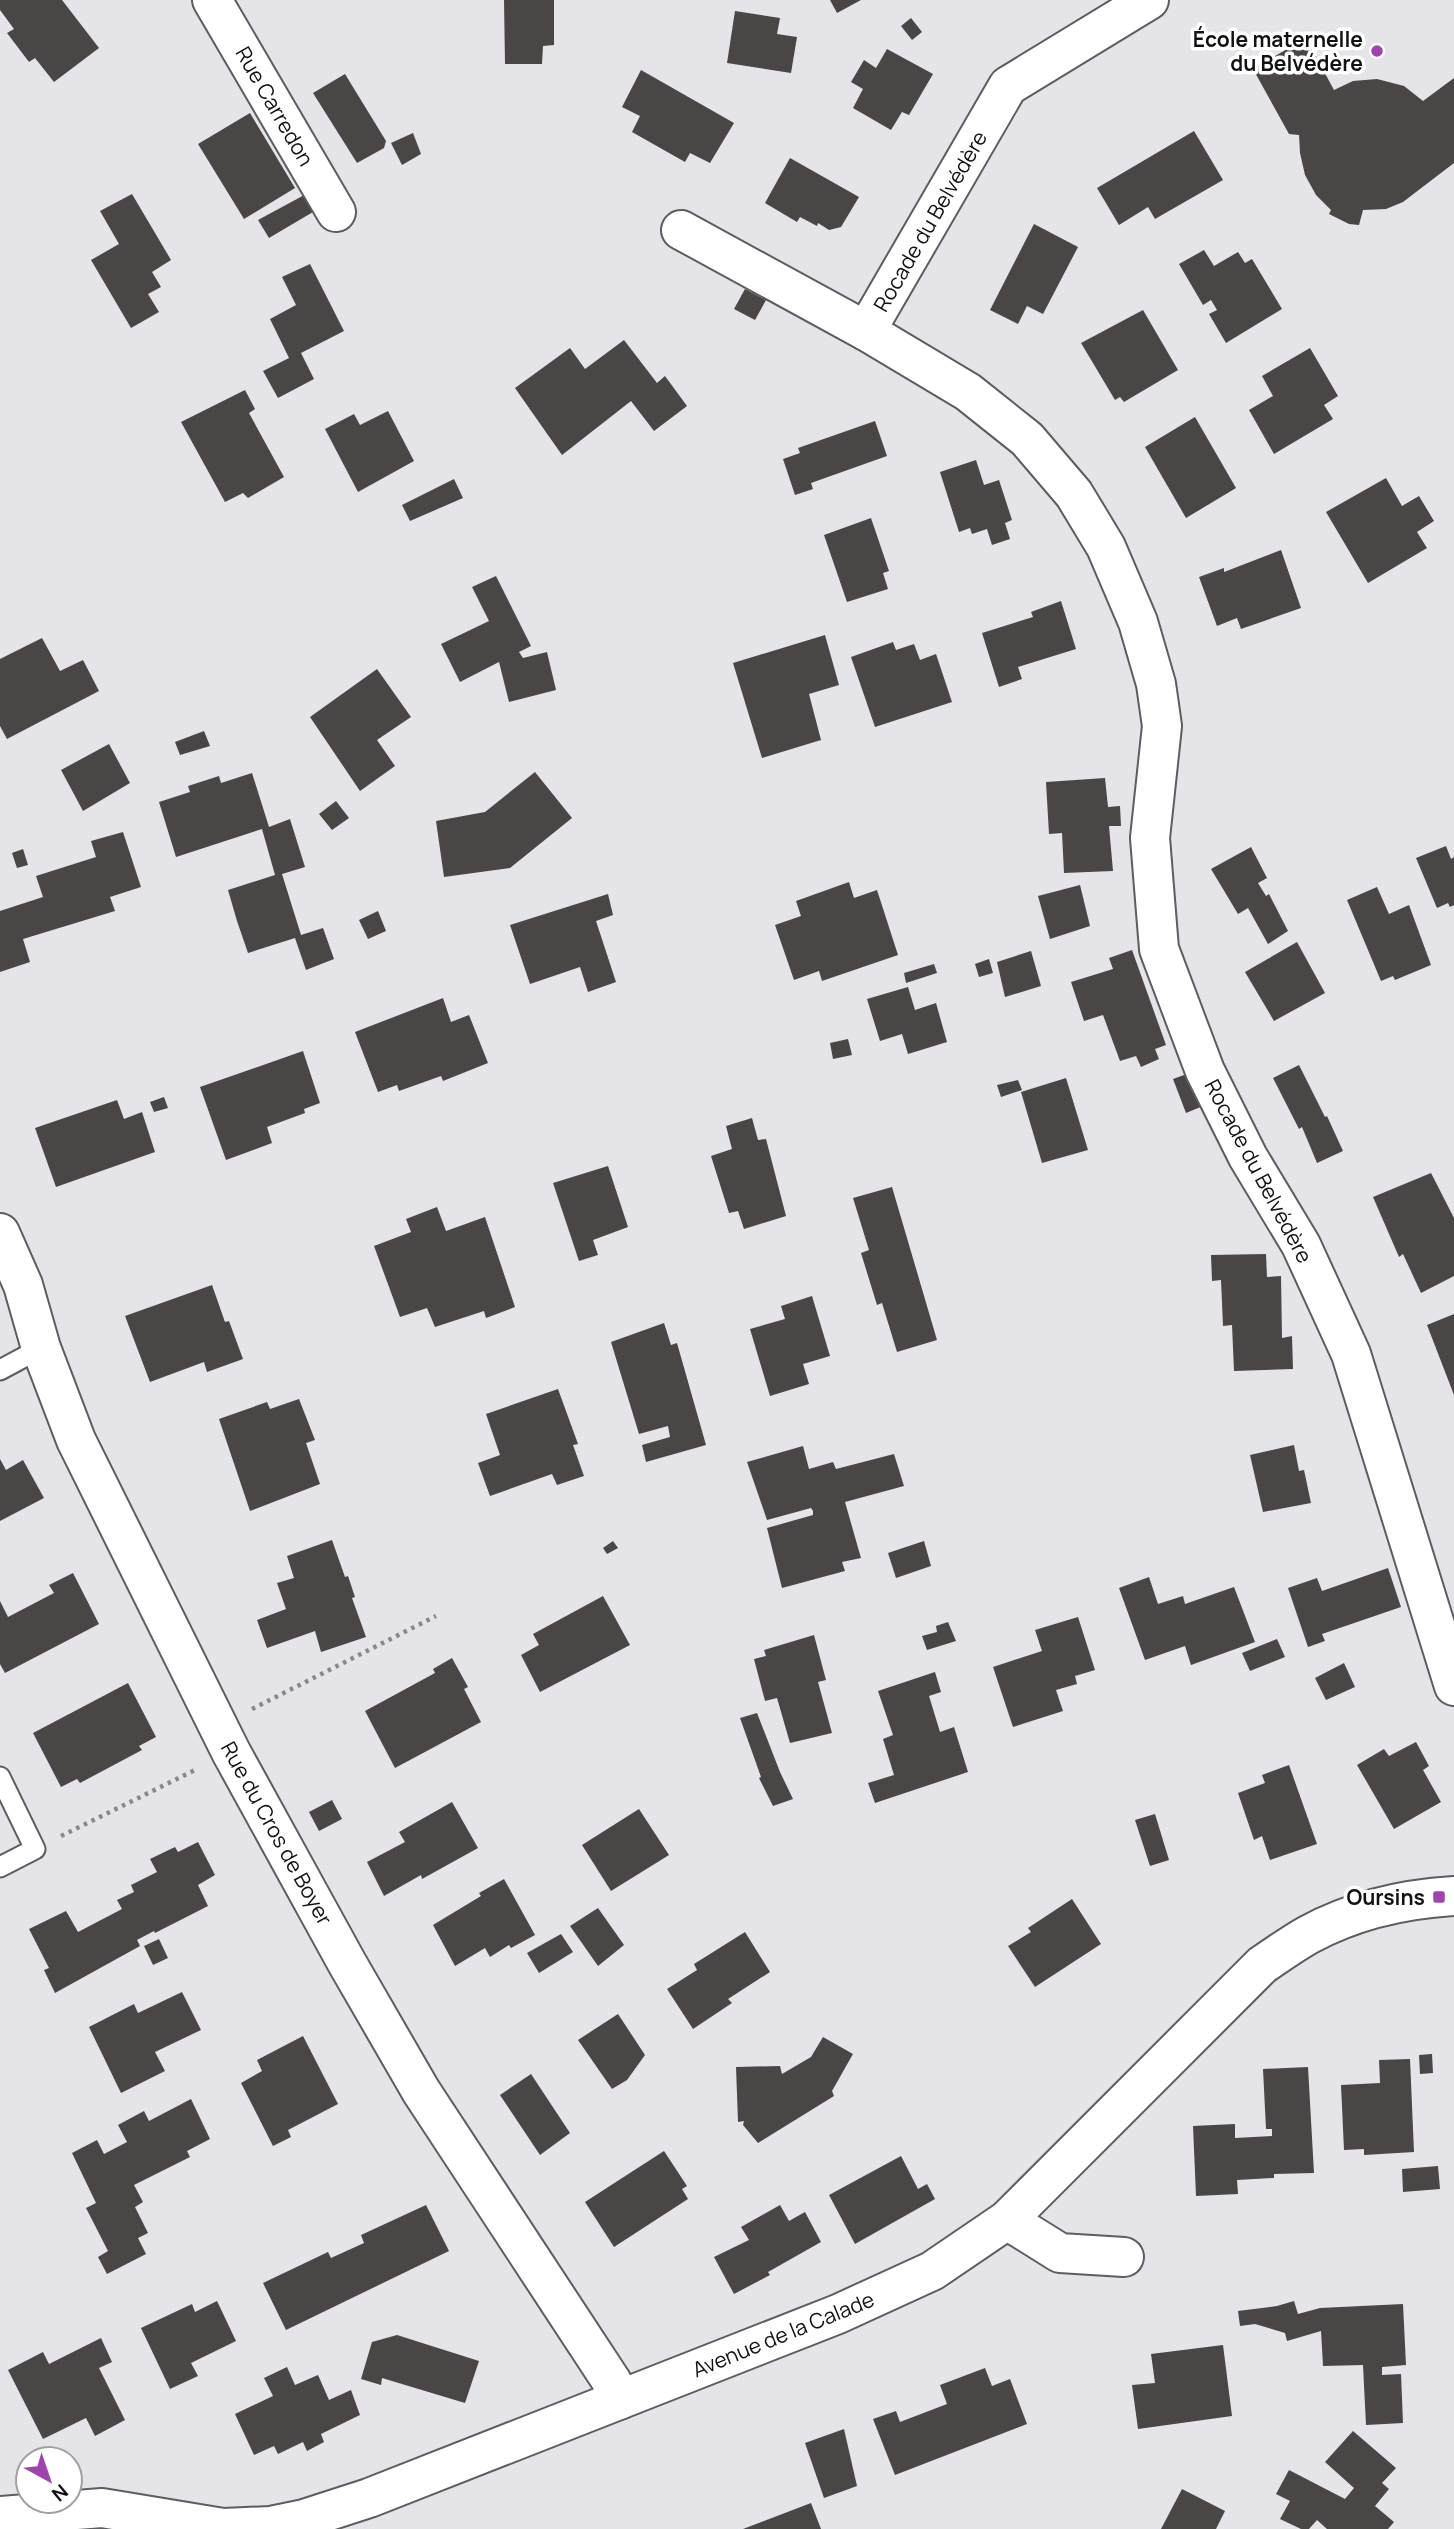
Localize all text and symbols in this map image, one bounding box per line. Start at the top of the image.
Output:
place label: École maternelle du Belvédère [1193,25,1363,77]
street label: Rue Carredon [230,41,320,171]
marker: École maternelle du Belvédère [1369,43,1385,59]
street label: Rocade du Belvédère [867,126,993,316]
street label: Rocade du Belvédère [1199,1074,1319,1268]
street label: Rue du Cros de Boyer [215,1736,339,1930]
place label: Oursins [1346,1883,1425,1911]
marker: Oursins [1431,1889,1447,1905]
street label: Avenue de la Calade [688,2285,878,2383]
north arrow [14,2445,84,2515]
text: N [46,2479,74,2507]

